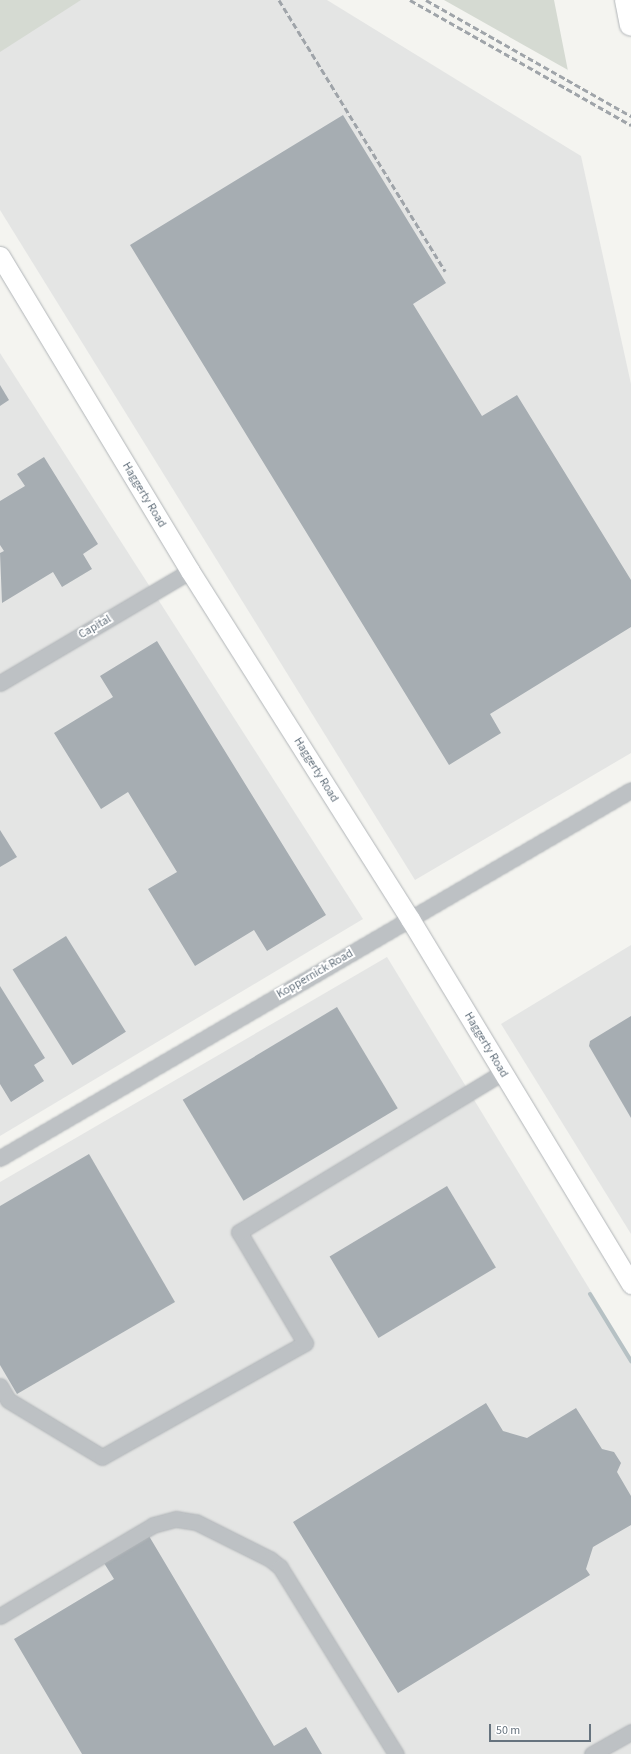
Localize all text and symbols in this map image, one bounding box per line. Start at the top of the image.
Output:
street label: Haggerty Road [119,460,169,530]
street label: Capital [76,612,114,642]
street label: Haggerty Road [290,735,342,805]
street label: Koppernick Road [274,946,356,1002]
street label: Haggerty Road [461,1010,511,1080]
scale bar [491,1716,593,1742]
text: 50 m [496,1722,520,1739]

